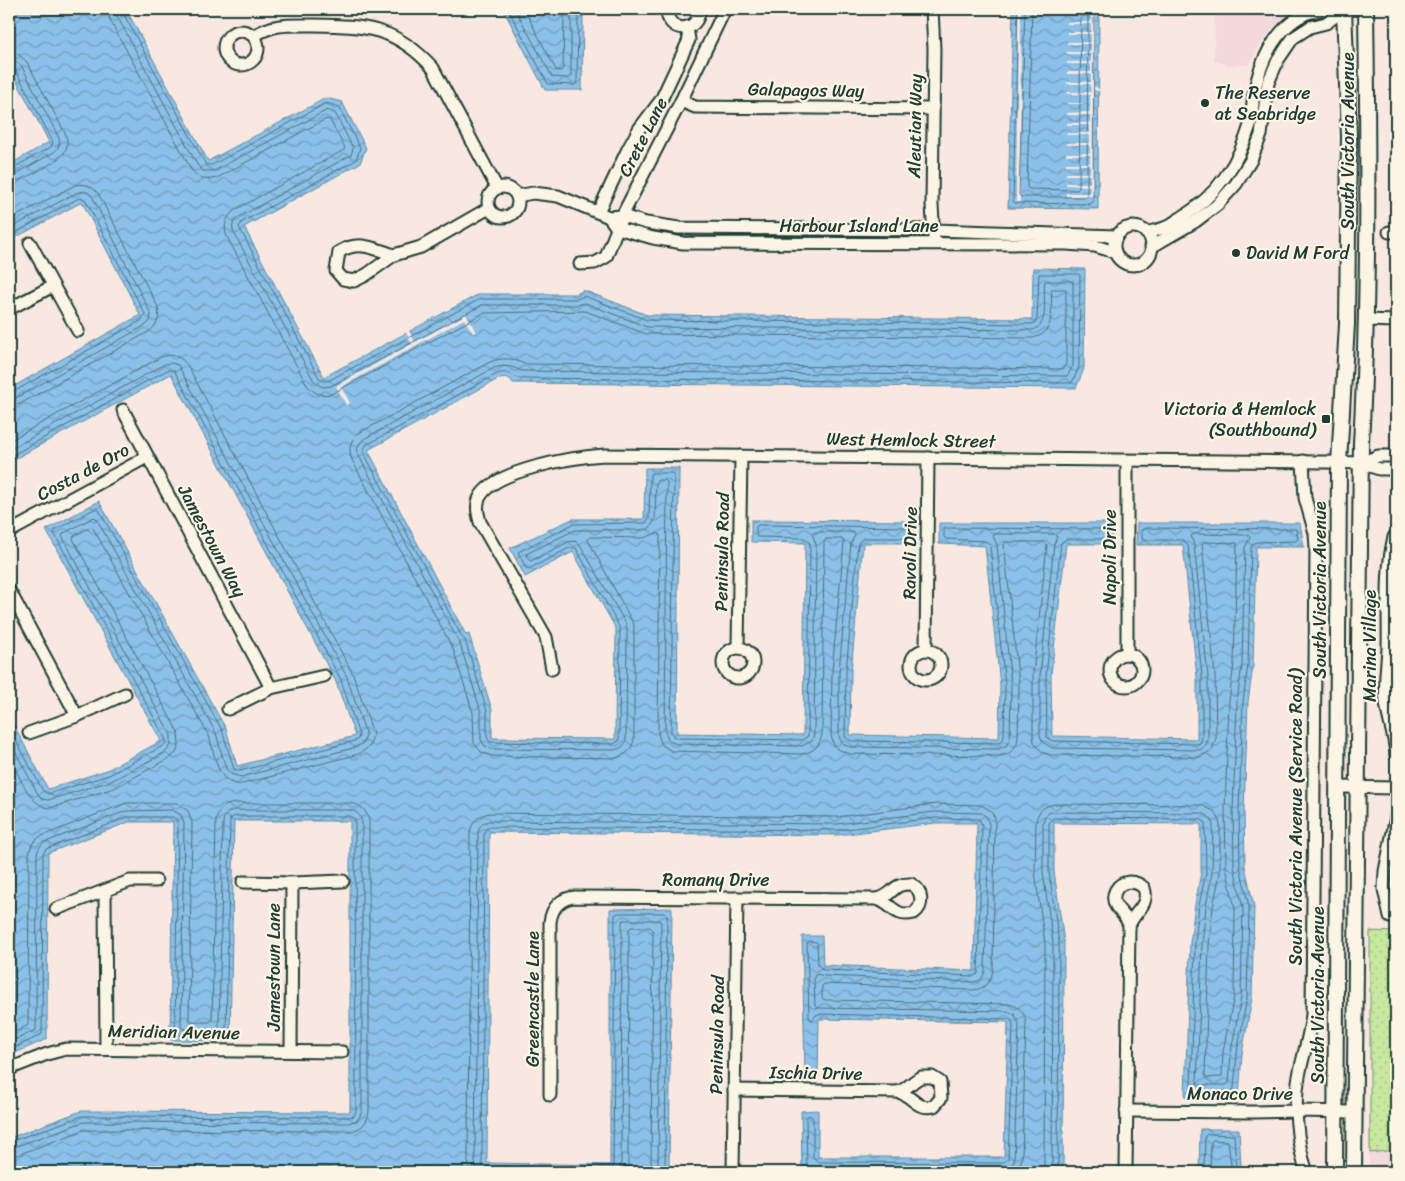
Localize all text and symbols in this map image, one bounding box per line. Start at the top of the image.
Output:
street label: South Victoria Avenue [1332,52,1364,230]
street label: Galapagos Way [748,73,865,107]
street label: Aleutian Way [898,73,932,179]
place label: The Reserve at Seabridge [1215,77,1316,130]
street label: Crete Lane [609,91,677,183]
marker: The Reserve at Seabridge [1199,97,1211,109]
street label: Harbour Island Lane [780,210,939,242]
place label: David M Ford [1246,237,1350,269]
marker: David M Ford [1230,247,1242,259]
place label: Victoria & Hemlock (Southbound) [1164,393,1318,446]
marker: Victoria & Hemlock (Southbound) [1320,413,1332,425]
street label: West Hemlock Street [826,423,997,457]
street label: Costa de Oro [31,434,135,510]
street label: Jamestown Way [168,478,256,604]
street label: Peninsula Road [705,491,739,612]
street label: South Victoria Avenue [1304,501,1336,679]
street label: Ravoli Drive [893,506,927,600]
street label: Napoli Drive [1094,509,1126,605]
street label: Marina Village [1354,590,1386,702]
street label: South Victoria Avenue (Service Road) [1280,667,1312,965]
street label: Romany Drive [662,864,770,896]
street label: Jamestown Lane [258,903,290,1032]
street label: South Victoria Avenue [1302,906,1334,1084]
street label: Greencastle Lane [517,931,549,1067]
street label: Peninsula Road [700,974,734,1095]
street label: Meridian Avenue [108,1015,240,1049]
street label: Ischia Drive [768,1056,863,1090]
street label: Monaco Drive [1187,1078,1293,1110]

